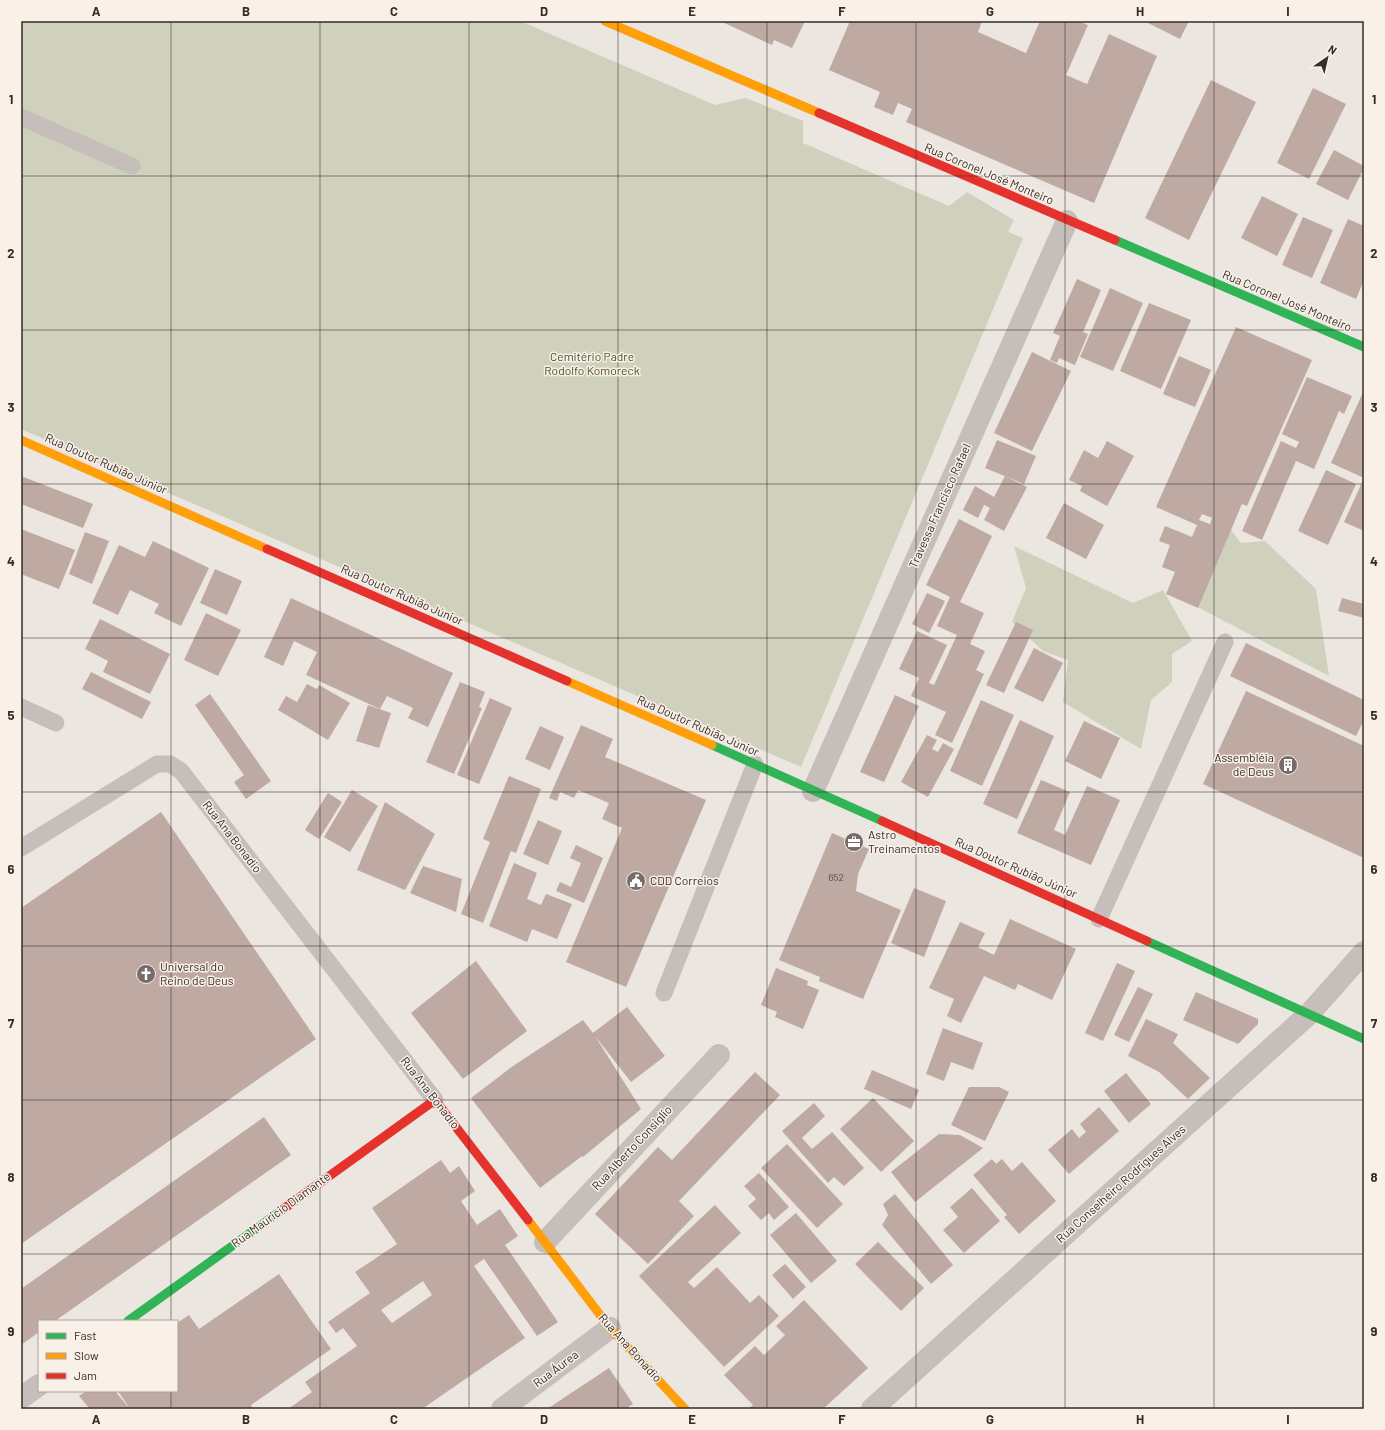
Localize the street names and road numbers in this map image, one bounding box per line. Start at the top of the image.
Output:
street label: Rua Coronel José Monteiro [923,139,1056,207]
street label: Rua Coronel José Monteiro [1221,266,1354,334]
street label: Rua Doutor Rubião Júnior [43,430,170,497]
street label: Travessa Francisco Rafael [905,441,973,570]
street label: Rua Doutor Rubião Júnior [339,561,466,628]
street label: Rua Doutor Rubião Júnior [635,692,762,759]
street label: Rua Ana Bonadio [200,798,265,875]
street label: Rua Doutor Rubião Júnior [953,834,1080,901]
street label: Rua Ana Bonadio [398,1054,463,1131]
street label: Rua Alberto Consiglio [588,1102,674,1193]
street label: Rua Conselheiro Rodrigues Alves [1053,1121,1188,1245]
street label: Rua Mauricio Diamante [228,1169,333,1250]
street label: Rua Ana Bonadio [596,1310,665,1384]
street label: Rua Áurea [530,1347,581,1390]

